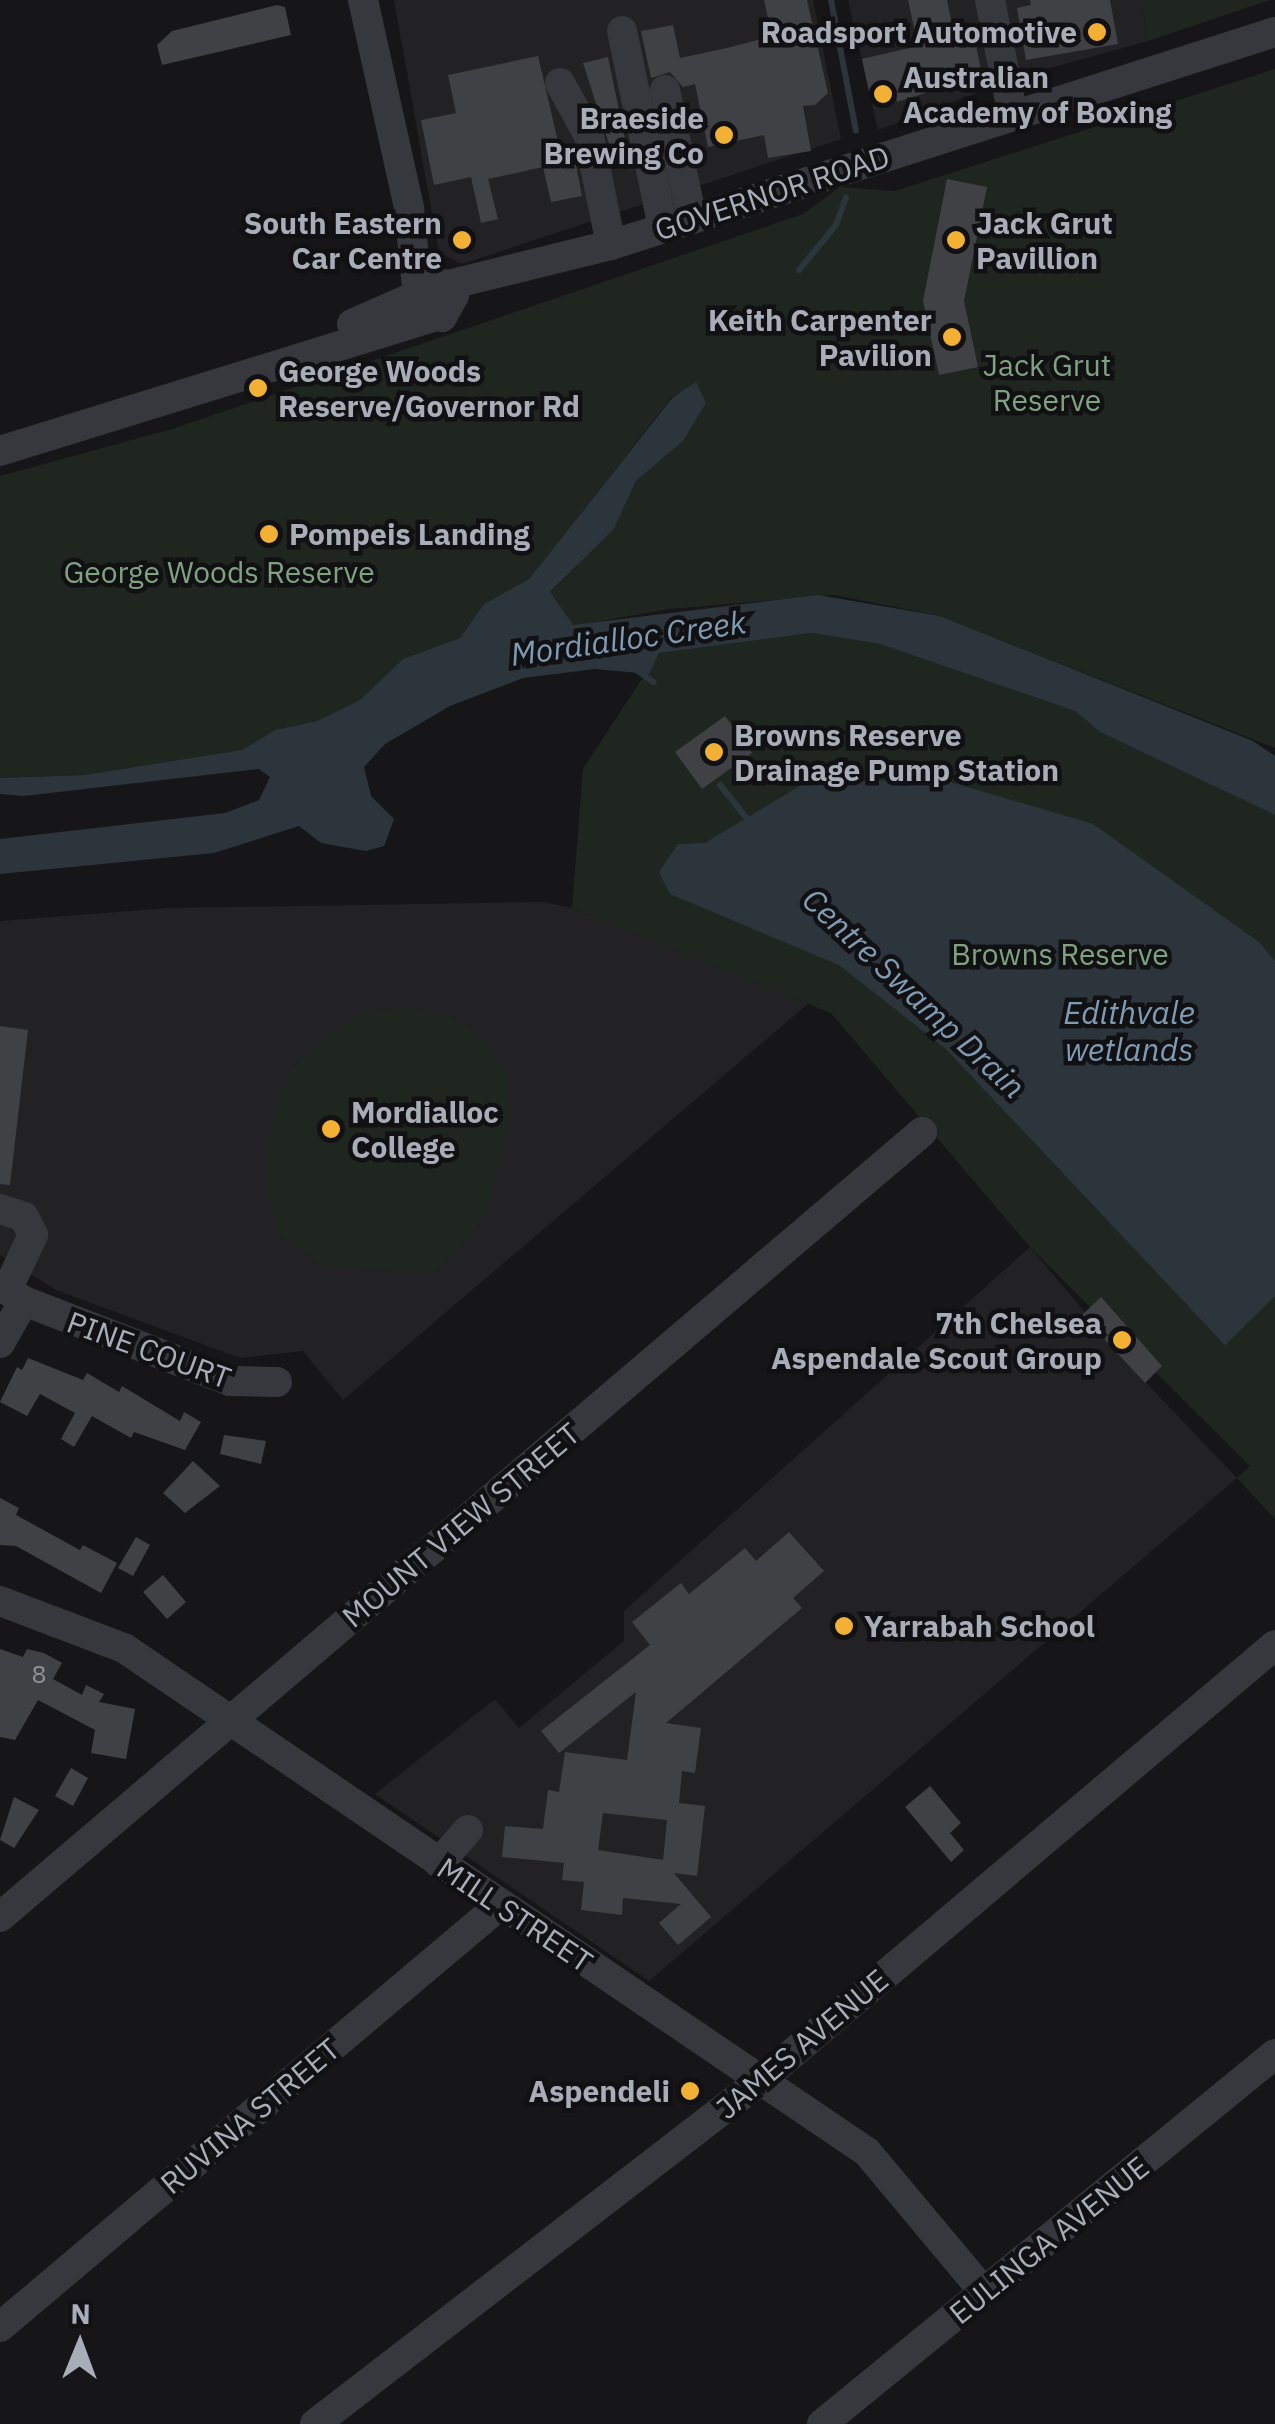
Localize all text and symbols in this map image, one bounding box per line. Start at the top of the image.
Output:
place label: Roadsport Automotive [761,14,1077,50]
marker: Roadsport Automotive [1086,21,1108,43]
place label: Australian Academy of Boxing [903,59,1172,130]
marker: Australian Academy of Boxing [872,83,894,105]
place label: Braeside Brewing Co [544,100,704,170]
marker: Braeside Brewing Co [713,124,735,146]
street label: GOVERNOR ROAD [650,138,894,248]
place label: South Eastern Car Centre [244,205,442,276]
place label: Jack Grut Pavillion [976,205,1113,276]
marker: South Eastern Car Centre [451,229,473,251]
marker: Jack Grut Pavillion [945,229,967,251]
place label: Keith Carpenter Pavilion [708,302,932,372]
marker: Keith Carpenter Pavilion [941,326,963,348]
park label: Jack Grut Reserve [983,347,1111,418]
place label: George Woods Reserve/Governor Rd [278,353,580,424]
marker: George Woods Reserve/Governor Rd [247,377,269,399]
place label: Pompeis Landing [289,516,530,552]
marker: Pompeis Landing [258,523,280,545]
park label: George Woods Reserve [63,554,375,590]
water label: Mordialloc Creek [508,602,748,674]
place label: Browns Reserve Drainage Pump Station [734,717,1059,788]
marker: Browns Reserve Drainage Pump Station [703,741,725,763]
water label: Centre Swamp Drain [795,880,1033,1106]
park label: Browns Reserve [951,936,1169,972]
water label: Edithvale wetlands [1063,994,1195,1069]
place label: Mordialloc College [351,1094,499,1164]
marker: Mordialloc College [320,1118,342,1140]
street label: PINE COURT [62,1304,236,1396]
place label: 7th Chelsea Aspendale Scout Group [771,1305,1102,1376]
marker: 7th Chelsea Aspendale Scout Group [1111,1329,1133,1351]
street label: MOUNT VIEW STREET [335,1415,587,1635]
place label: Yarrabah School [864,1608,1095,1644]
marker: Yarrabah School [833,1615,855,1637]
house number: 8 [32,1659,46,1689]
street label: MILL STREET [431,1850,599,1980]
street label: JAMES AVENUE [709,1962,895,2126]
street label: RUVINA STREET [153,2031,347,2201]
place label: Aspendeli [529,2073,670,2109]
marker: Aspendeli [679,2080,701,2102]
street label: EULINGA AVENUE [942,2149,1156,2331]
north arrow [30,2294,130,2394]
text: N [70,2295,91,2332]

